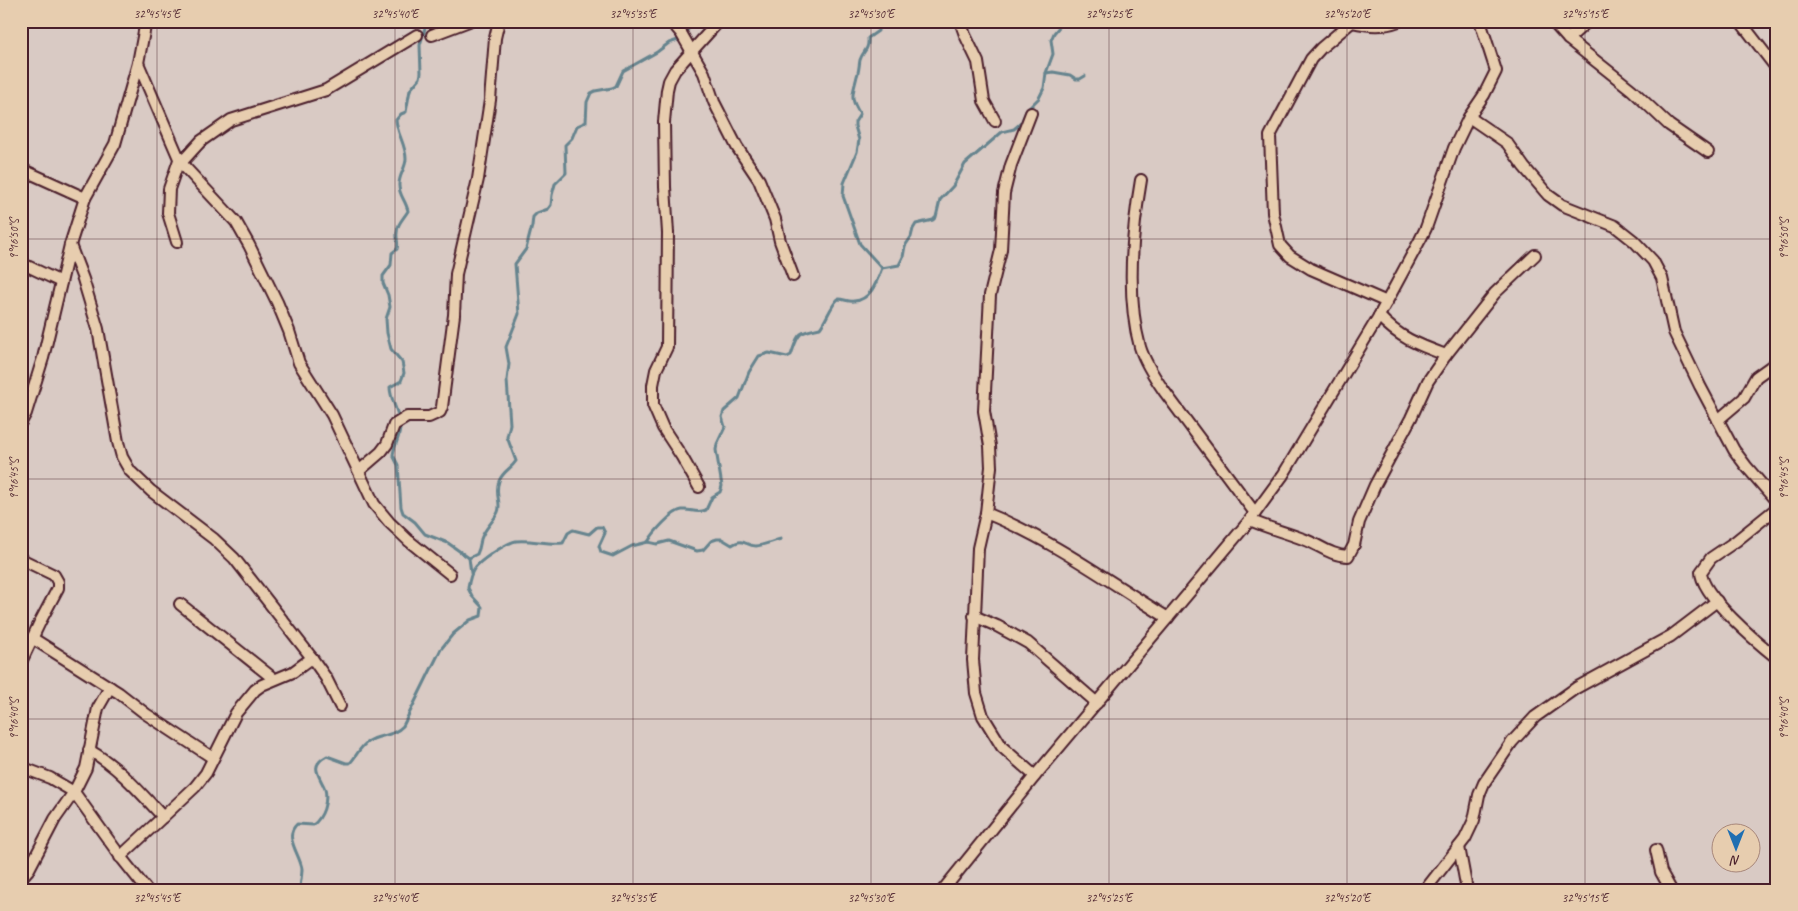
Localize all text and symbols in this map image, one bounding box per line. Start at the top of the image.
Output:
text: 32°45'45"E [134,6,182,22]
text: 32°45'40"E [372,6,420,22]
text: 32°45'35"E [610,6,658,22]
text: 32°45'30"E [848,6,896,22]
text: 32°45'25"E [1086,6,1134,22]
text: 32°45'20"E [1324,6,1372,22]
text: 32°45'15"E [1562,6,1610,22]
text: 9°16'50"S [6,217,22,259]
text: 9°16'50"S [1776,217,1792,259]
text: 9°16'45"S [6,457,22,499]
text: 9°16'45"S [1776,457,1792,499]
text: 9°16'40"S [6,697,22,739]
text: 9°16'40"S [1776,697,1792,739]
north arrow [1710,824,1760,874]
text: N [1729,852,1740,869]
text: 32°45'45"E [134,890,182,906]
text: 32°45'40"E [372,890,420,906]
text: 32°45'35"E [610,890,658,906]
text: 32°45'30"E [848,890,896,906]
text: 32°45'25"E [1086,890,1134,906]
text: 32°45'20"E [1324,890,1372,906]
text: 32°45'15"E [1562,890,1610,906]

